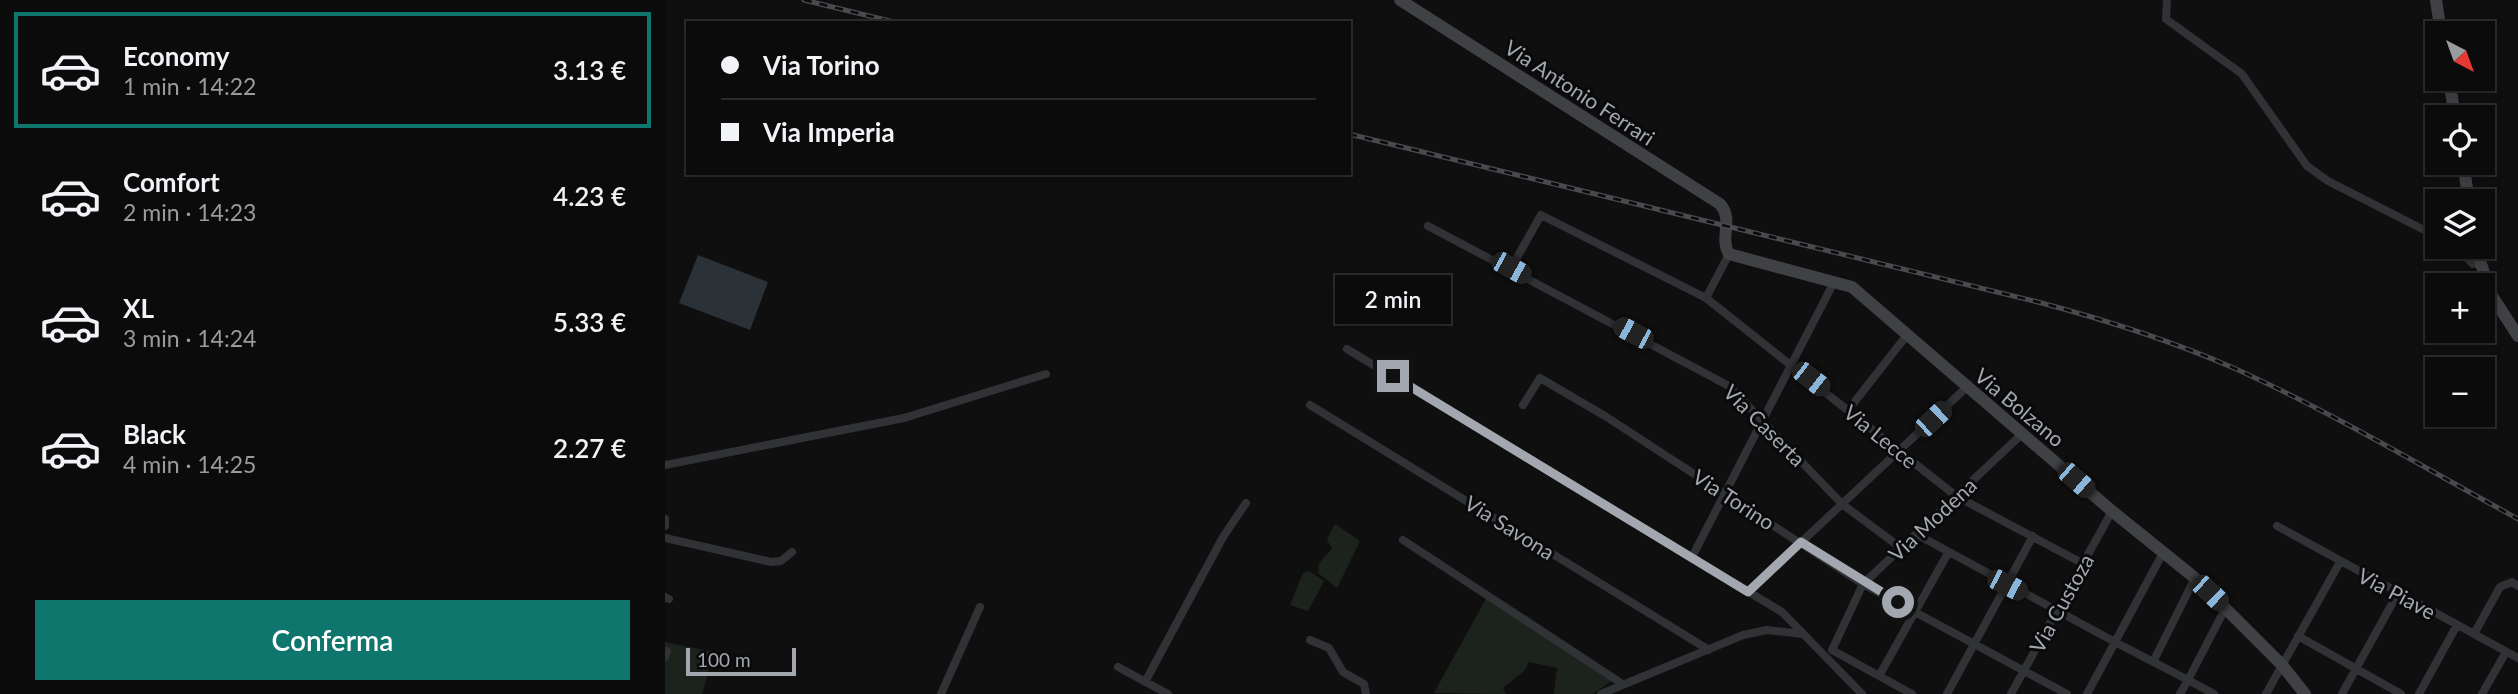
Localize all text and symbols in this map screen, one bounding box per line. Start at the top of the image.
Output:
north arrow [2425,21,2495,91]
map controls [2425,21,2495,427]
street label: Via Antonio Ferrari [1500,34,1660,150]
icon: car [39,39,102,102]
text: Economy [123,40,229,72]
text: Via Torino [763,49,880,81]
text: 3.13 € [553,54,626,86]
text: 1 min · 14:22 [123,72,256,100]
button: locate [2425,105,2495,175]
text: Via Imperia [763,116,895,148]
icon: car [39,165,102,228]
text: Comfort [123,166,220,198]
text: 4.23 € [553,180,626,212]
button: layers [2425,189,2495,259]
text: 2 min · 14:23 [123,198,256,226]
car [1488,249,1535,287]
button: + [2425,273,2495,343]
callout: 2 min [1335,274,1451,324]
text: 2 min [1365,285,1421,313]
icon: car [39,291,102,354]
text: XL [123,292,154,324]
text: 5.33 € [553,306,626,338]
car [1610,314,1657,352]
text: 3 min · 14:24 [123,324,256,352]
button: − [2425,357,2495,427]
car [1788,358,1835,400]
route end [1377,360,1409,392]
street label: Via Bolzano [1970,362,2070,452]
street label: Via Caserta [1719,379,1811,471]
car [1911,397,1956,441]
street label: Via Lecce [1839,399,1923,473]
icon: car [39,417,102,480]
text: Black [123,418,186,450]
text: 2.27 € [553,432,626,464]
text: 4 min · 14:25 [123,450,256,478]
car [2054,458,2099,502]
street label: Via Torino [1688,463,1780,535]
street label: Via Modena [1883,472,1981,566]
street label: Via Savona [1460,490,1560,564]
street label: Via Custoza [2024,549,2098,657]
street label: Via Piave [2354,562,2440,624]
car [1984,566,2031,604]
car [2188,571,2233,615]
route start [1882,586,1914,618]
button: Conferma [35,600,630,680]
scale bar [686,645,796,677]
text: 100 m [697,648,751,671]

